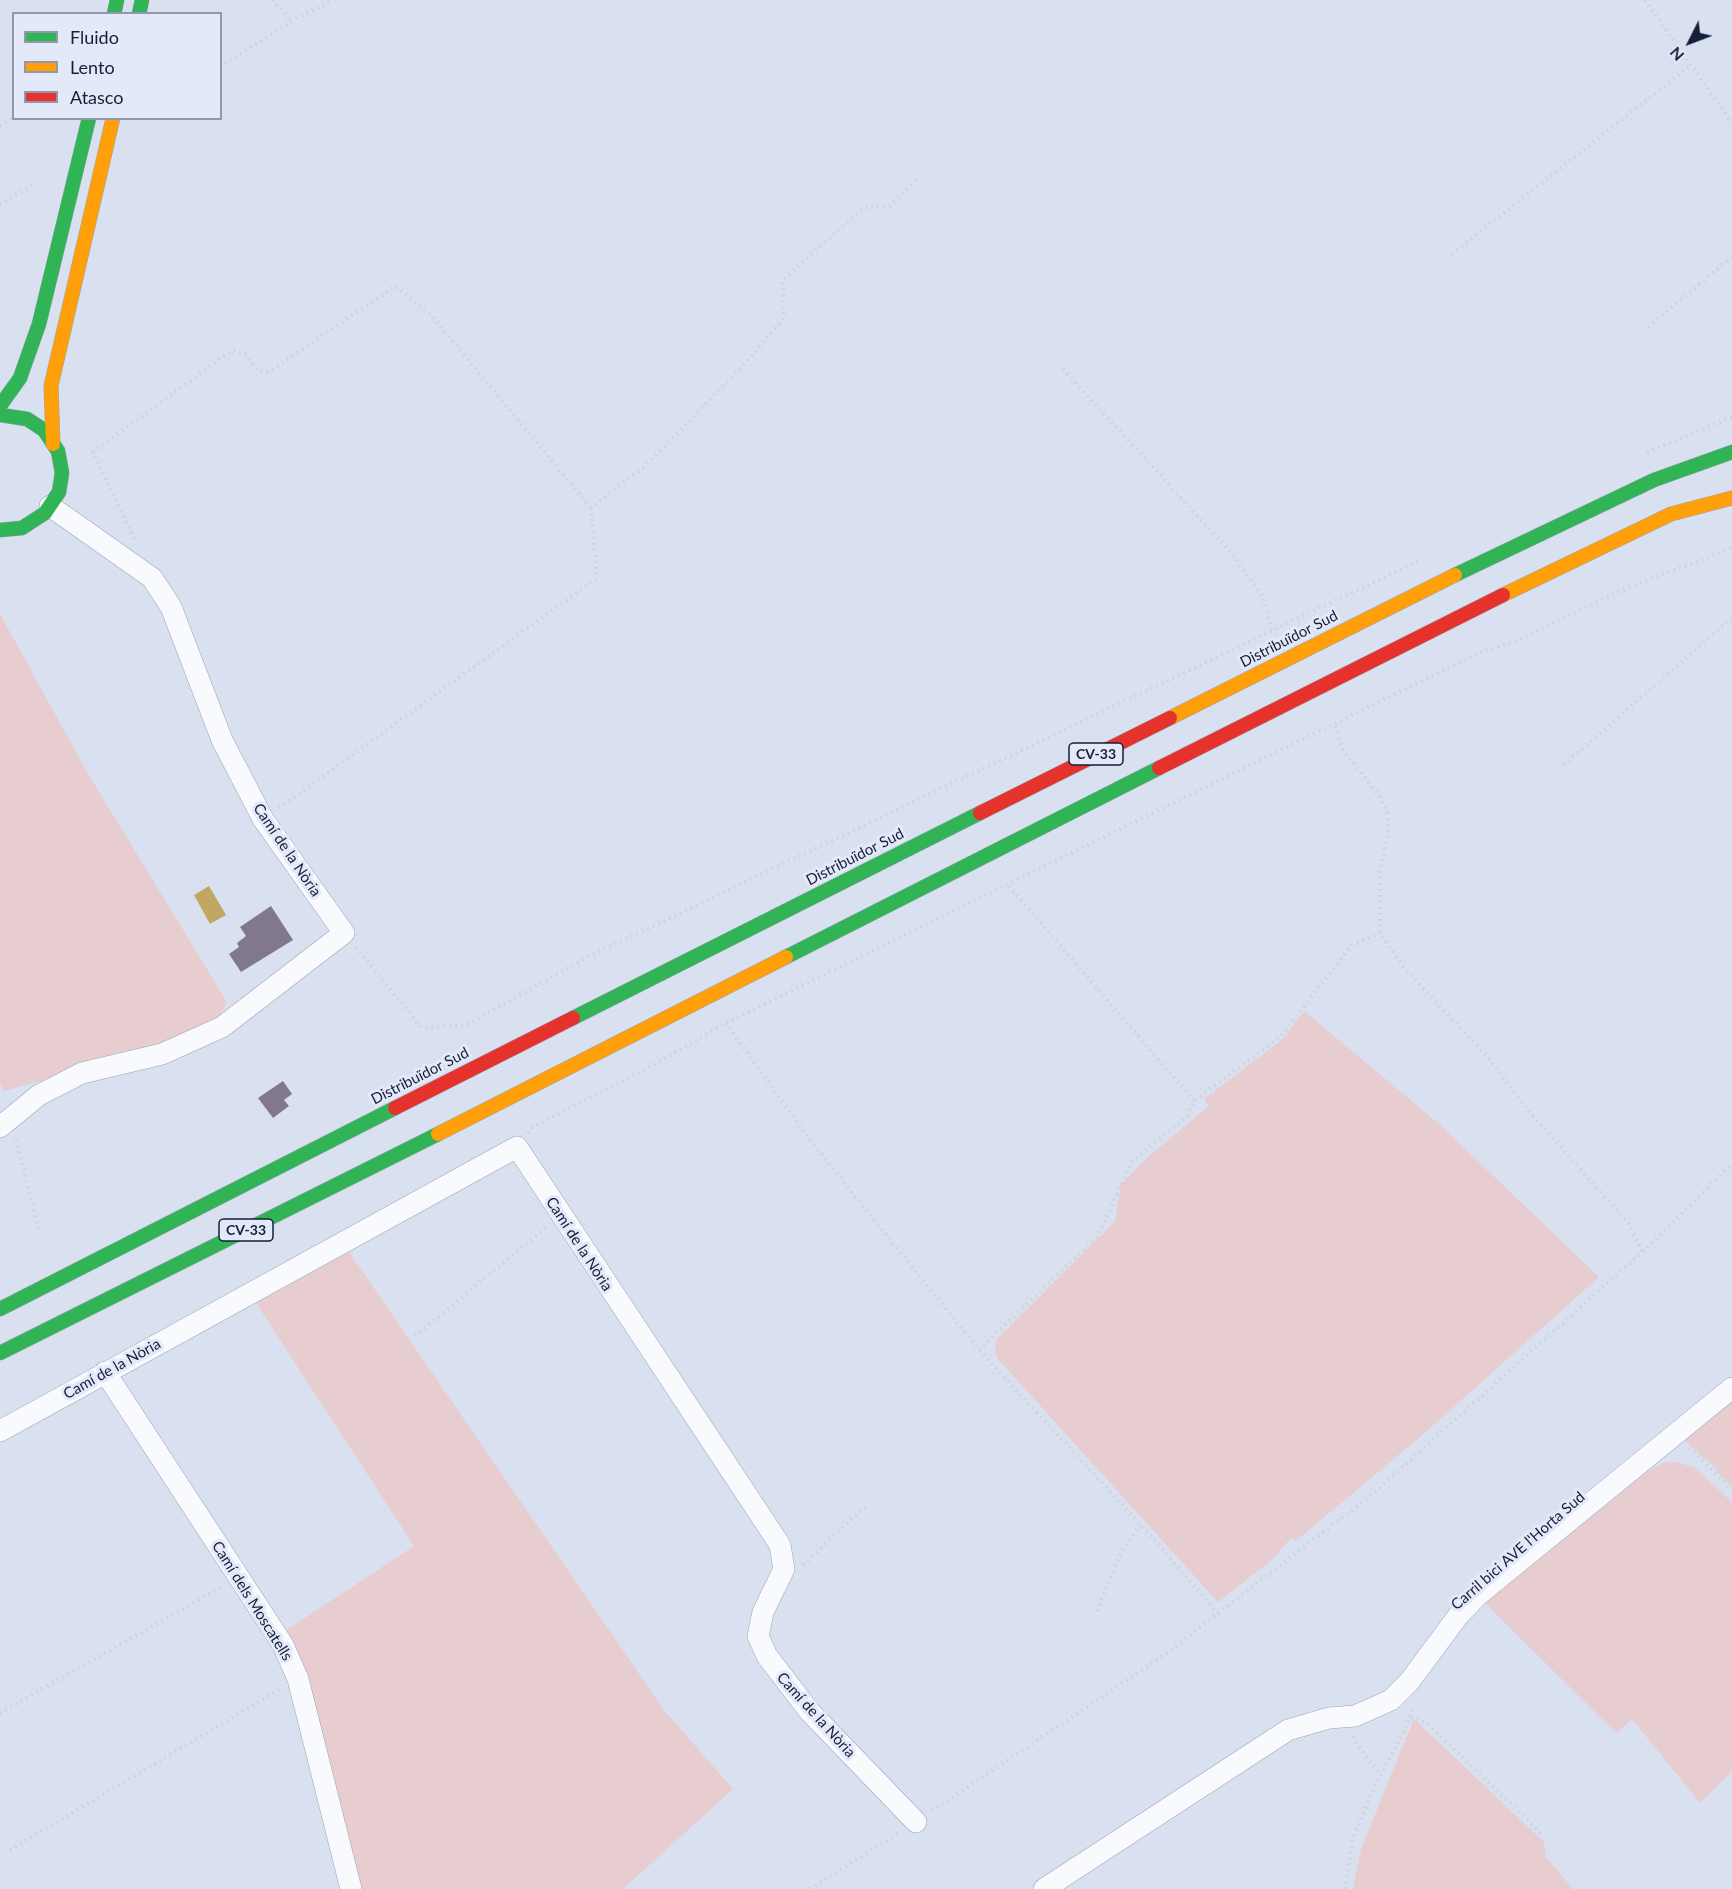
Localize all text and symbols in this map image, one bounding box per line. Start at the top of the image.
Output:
legend [12,12,222,120]
north arrow [1660,12,1720,72]
text: Fluido [70,26,119,48]
text: N [1665,43,1687,65]
text: Lento [70,56,115,78]
text: Atasco [70,86,123,108]
street label: Distribuïdor Sud [1237,607,1341,671]
road number: CV-33 [1069,743,1123,765]
street label: Camí de la Nòria [249,800,325,900]
street label: Distribuïdor Sud [803,825,907,889]
street label: Distribuïdor Sud [368,1044,472,1108]
street label: Camí de la Nòria [542,1194,616,1294]
road number: CV-33 [219,1219,273,1241]
street label: Camí de la Nòria [60,1335,164,1403]
street label: Carril bici AVE l'Horta Sud [1447,1488,1589,1614]
street label: Camí dels Moscatells [208,1538,296,1664]
street label: Camí de la Nòria [773,1669,859,1761]

